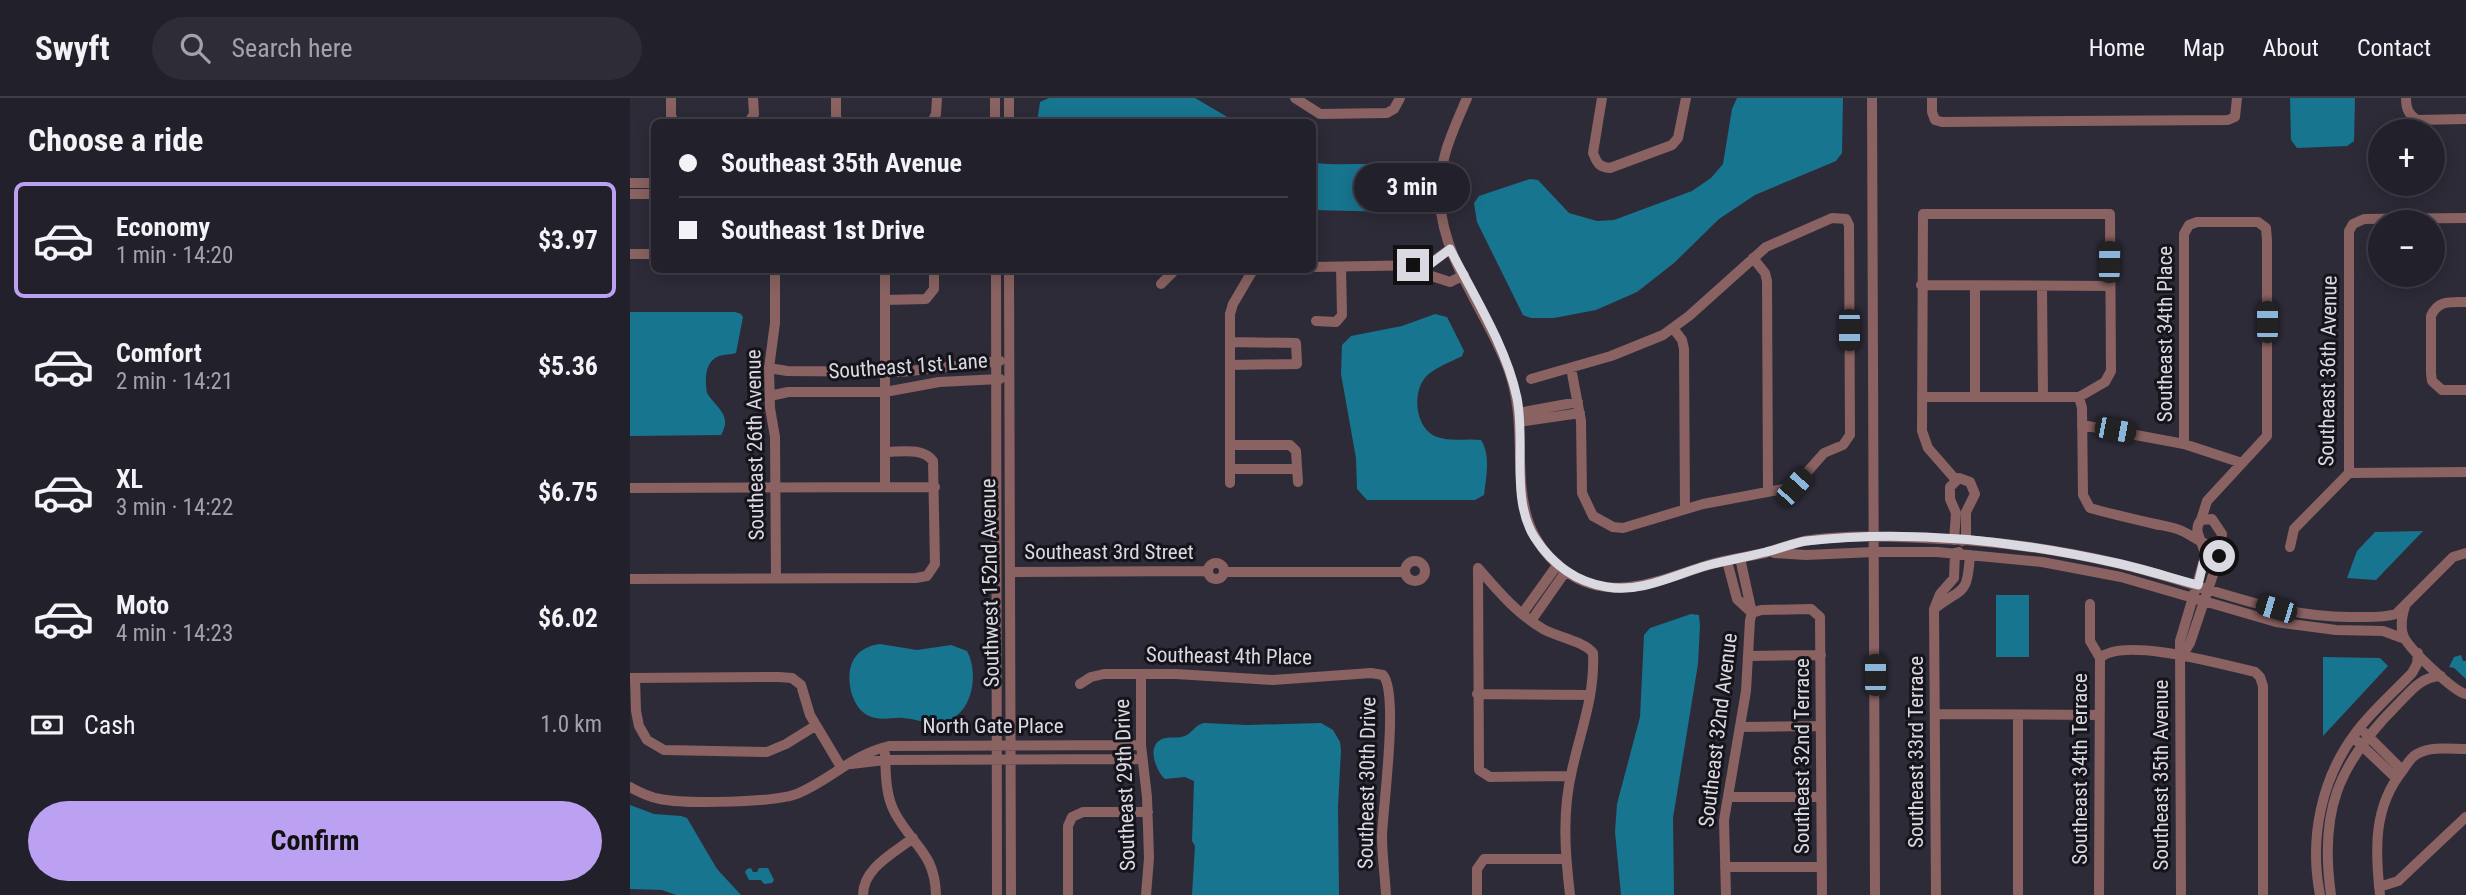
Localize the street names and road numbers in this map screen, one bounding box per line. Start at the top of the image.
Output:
street label: Southeast 34th Place [2153,246,2177,422]
street label: Southeast 36th Avenue [2314,275,2342,467]
street label: Southeast 1st Lane [828,348,989,384]
street label: Southeast 26th Avenue [741,349,769,541]
street label: Southwest 152nd Avenue [976,478,1004,688]
street label: Southeast 3rd Street [1024,540,1194,564]
street label: Southeast 32nd Avenue [1694,632,1742,828]
street label: Southeast 4th Place [1146,643,1312,669]
street label: Southeast 33rd Terrace [1904,656,1928,848]
street label: Southeast 32nd Terrace [1790,658,1814,854]
street label: Southeast 34th Terrace [2068,673,2092,865]
street label: Southeast 35th Avenue [2149,679,2173,870]
street label: Southeast 30th Drive [1353,697,1381,869]
street label: Southeast 29th Drive [1110,698,1140,871]
street label: North Gate Place [922,714,1064,738]

